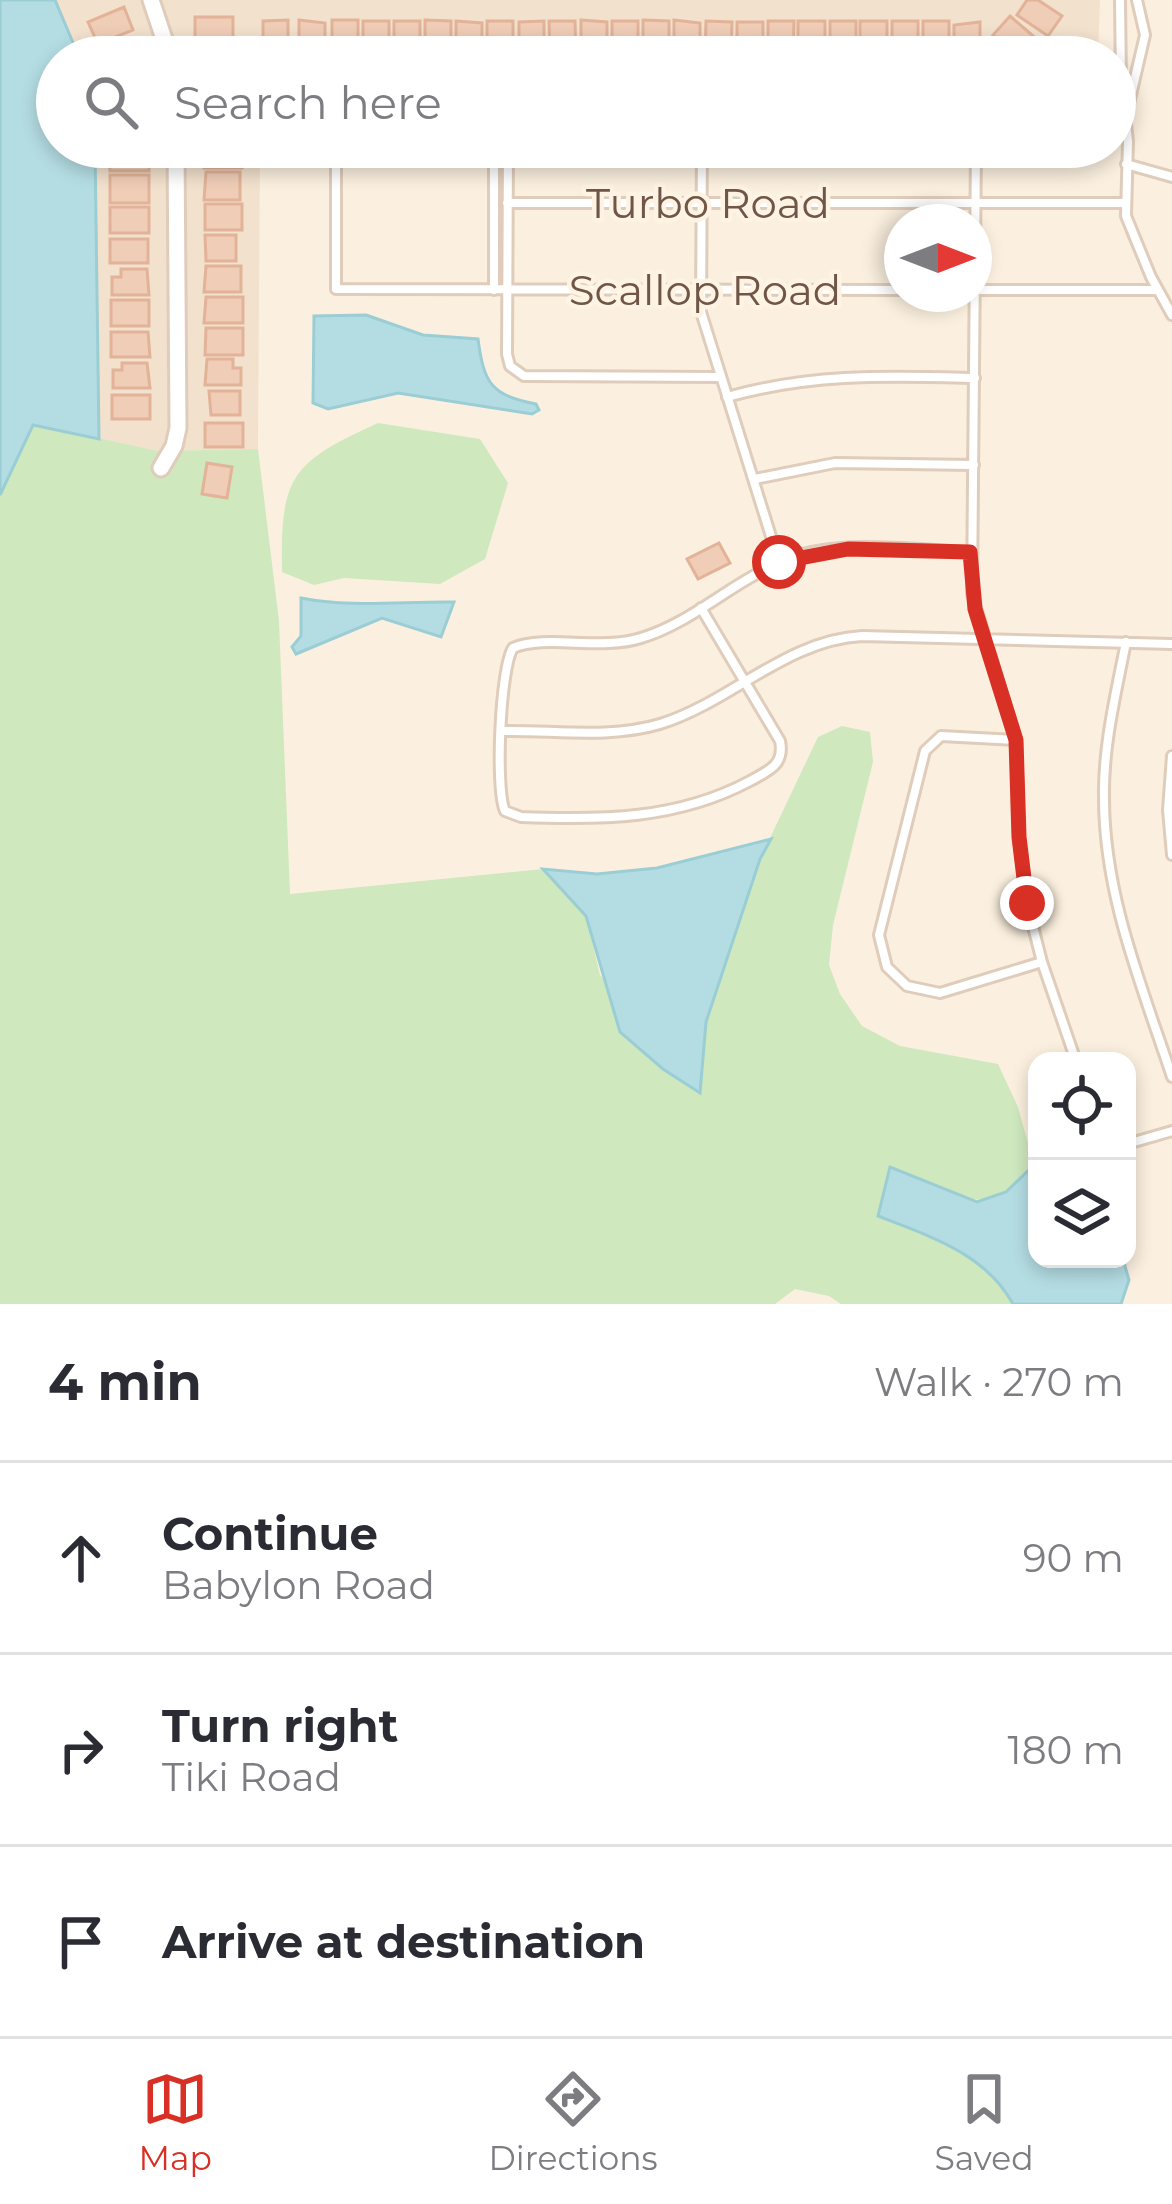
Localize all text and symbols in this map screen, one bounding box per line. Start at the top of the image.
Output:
search box [36,36,1136,168]
icon: search [78,69,144,135]
text: Search here [174,75,442,130]
street label: Turbo Road [586,177,830,229]
north arrow [884,204,992,312]
street label: Scallop Road [569,264,841,316]
route start [752,535,806,589]
route end [1000,876,1054,930]
map controls [1028,1052,1136,1268]
button: locate [1028,1052,1136,1160]
button: layers [1028,1160,1136,1268]
text: 4 min [48,1351,202,1413]
text: Walk · 270 m [874,1358,1124,1406]
text: Continue [162,1506,378,1561]
icon: ahead [48,1525,114,1591]
text: 90 m [1023,1534,1124,1582]
text: Babylon Road [162,1561,435,1609]
text: Turn right [162,1698,398,1753]
icon: right [48,1717,114,1783]
text: 180 m [1008,1726,1124,1774]
text: Tiki Road [162,1753,341,1801]
icon: arrive [48,1909,114,1975]
text: Arrive at destination [162,1914,645,1969]
tab: Map [138,2066,212,2178]
tab: Directions [489,2066,658,2178]
tab: Saved [934,2066,1034,2178]

